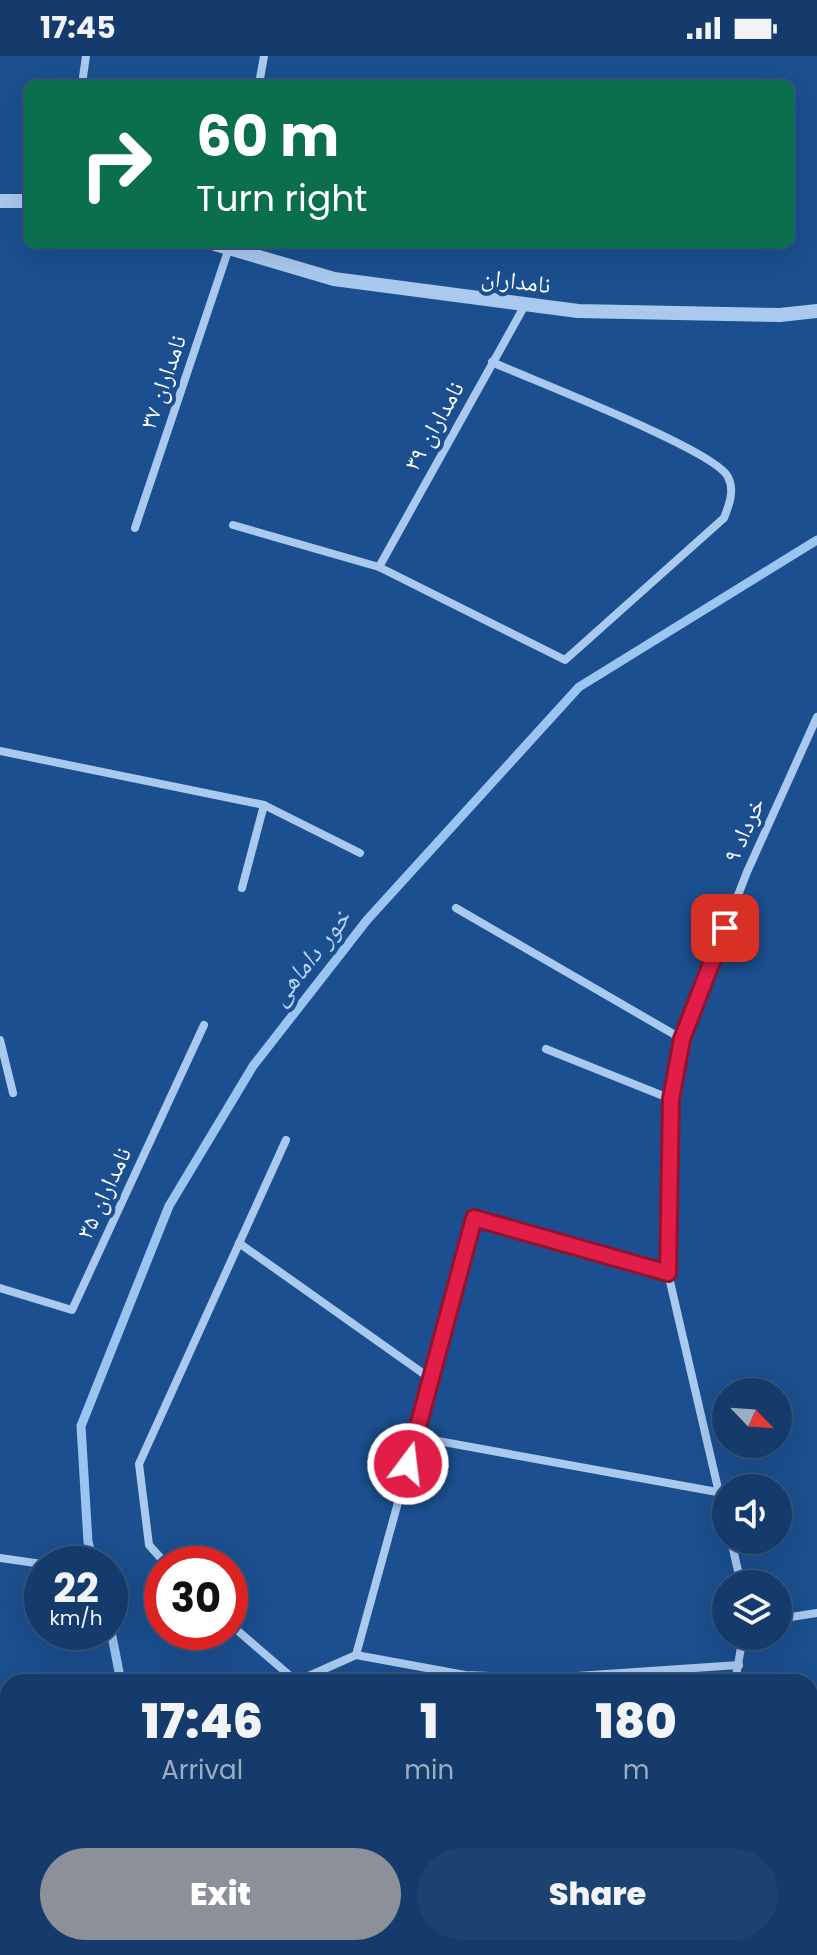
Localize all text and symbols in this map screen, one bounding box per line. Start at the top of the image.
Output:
text: 17:45 [40,6,116,49]
text: 60 m [196,97,339,176]
icon: right [64,112,168,216]
text: Turn right [196,173,367,224]
street label: نامداران [479,260,553,301]
street label: نامداران ۳۷ [131,330,194,433]
street label: نامداران ۳۹ [395,375,472,476]
street label: خرداد ۹ [715,792,772,867]
pin [691,894,759,962]
water label: خور داماهی [261,901,359,1013]
icon: arrive [703,906,747,950]
street label: نامداران ۳۵ [68,1142,139,1244]
north arrow [712,1378,792,1458]
map controls [712,1378,792,1650]
position arrow [366,1422,450,1506]
button: sound [712,1474,792,1554]
speed limit sign: 30 [144,1546,248,1650]
text: 22 [53,1560,99,1616]
button: layers [712,1570,792,1650]
text: km/h [49,1604,103,1632]
text: 17:46 [141,1688,263,1755]
text: 1 [420,1688,438,1755]
text: 180 [595,1688,677,1755]
text: Arrival [161,1752,243,1788]
text: min [404,1752,454,1788]
text: m [623,1752,649,1788]
button: Exit [40,1848,401,1940]
button: Share [417,1848,778,1940]

